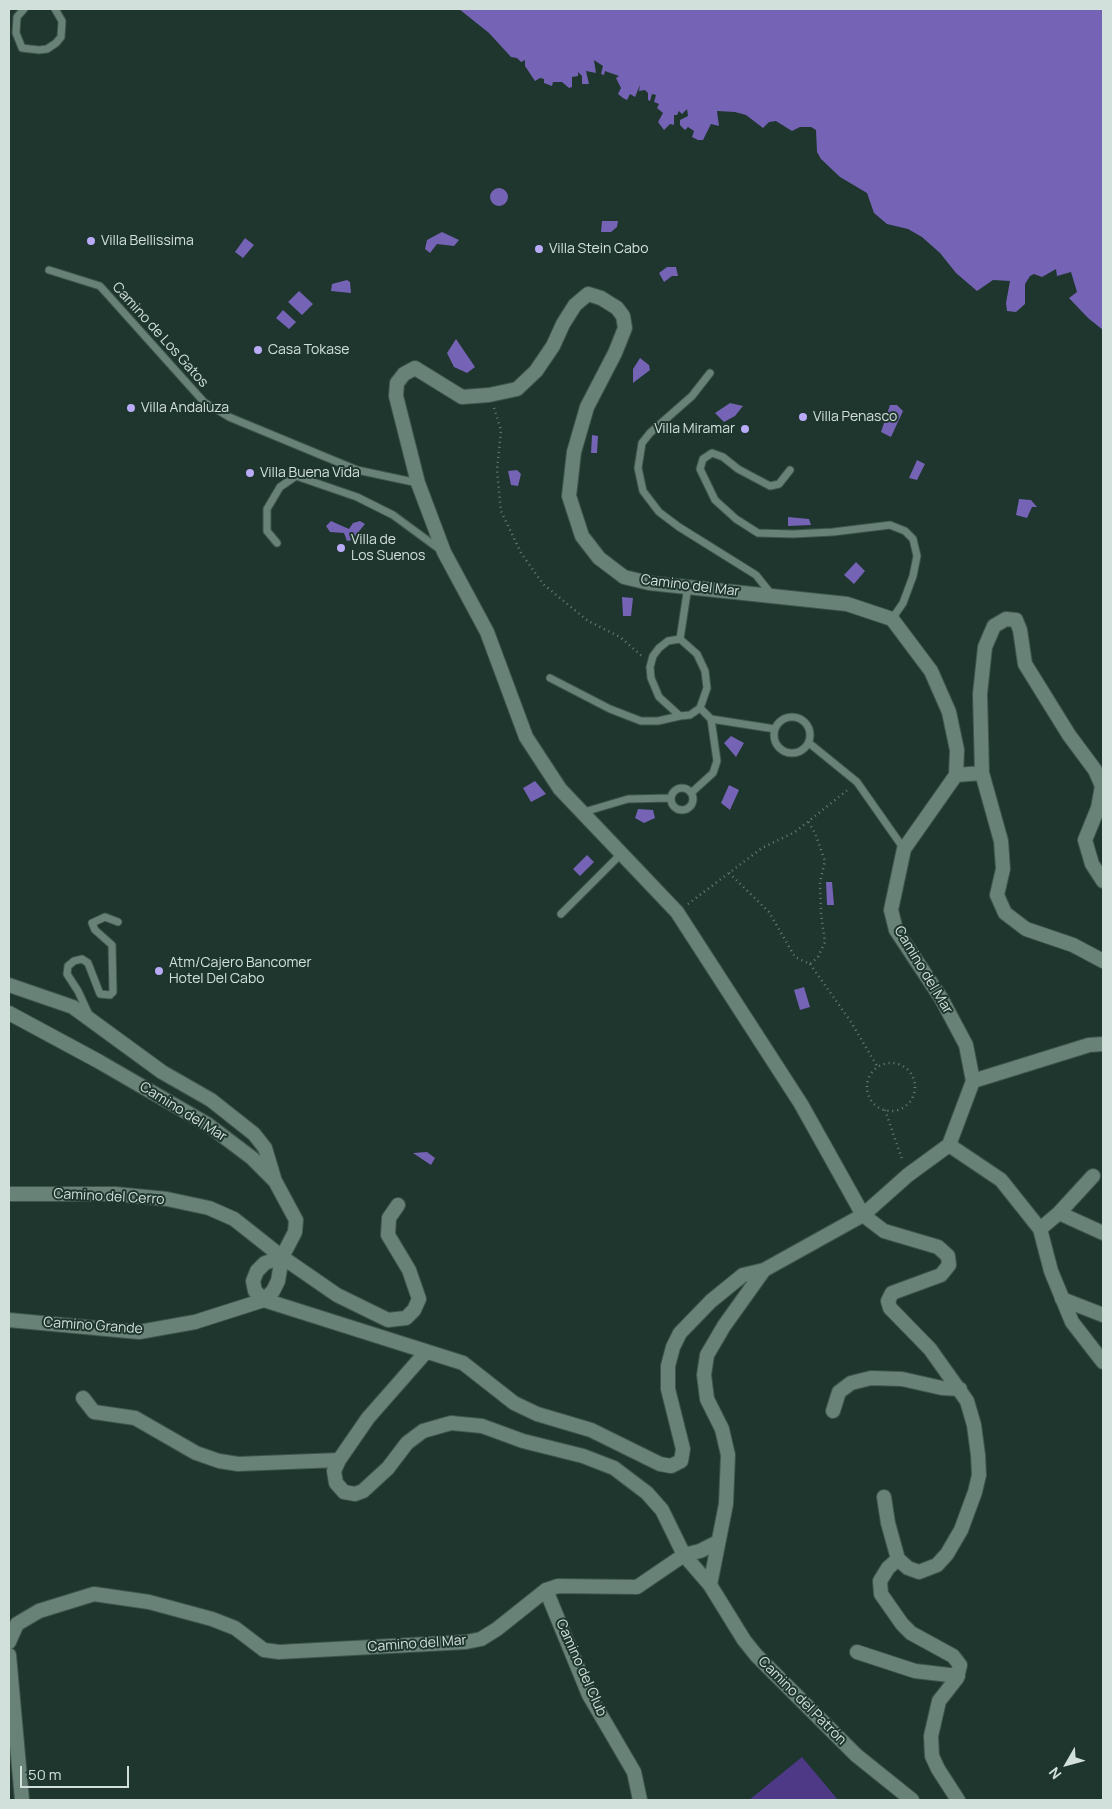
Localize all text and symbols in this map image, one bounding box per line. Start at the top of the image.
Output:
place label: Villa Bellissima [101,233,194,249]
marker: Villa Bellissima [85,235,97,247]
place label: Villa Stein Cabo [549,241,648,257]
marker: Villa Stein Cabo [533,243,545,255]
street label: Camino de Los Gatos [108,279,212,391]
place label: Casa Tokase [268,342,349,358]
marker: Casa Tokase [252,344,264,356]
place label: Villa Andaluza [141,400,229,416]
marker: Villa Andaluza [125,402,137,414]
place label: Villa Penasco [813,409,897,425]
marker: Villa Penasco [797,411,809,423]
place label: Villa Miramar [654,421,735,437]
marker: Villa Miramar [739,423,751,435]
place label: Villa Buena Vida [260,465,360,481]
marker: Villa Buena Vida [244,467,256,479]
place label: Villa de Los Suenos [351,532,425,564]
marker: Villa de Los Suenos [335,542,347,554]
street label: Camino del Mar [640,572,740,600]
street label: Camino del Mar [890,923,956,1017]
place label: Atm/Cajero Bancomer Hotel Del Cabo [169,955,311,988]
marker: Atm/Cajero Bancomer Hotel Del Cabo [153,965,165,977]
street label: Camino del Mar [136,1079,230,1145]
street label: Camino del Cerro [53,1186,165,1208]
street label: Camino Grande [43,1314,143,1338]
street label: Camino del Club [552,1617,610,1719]
street label: Camino del Mar [367,1632,467,1656]
street label: Camino del Patrón [754,1653,850,1749]
north arrow [1042,1739,1092,1789]
scale bar [22,1756,131,1788]
text: 50 m [28,1764,62,1785]
text: N [1044,1764,1065,1783]

